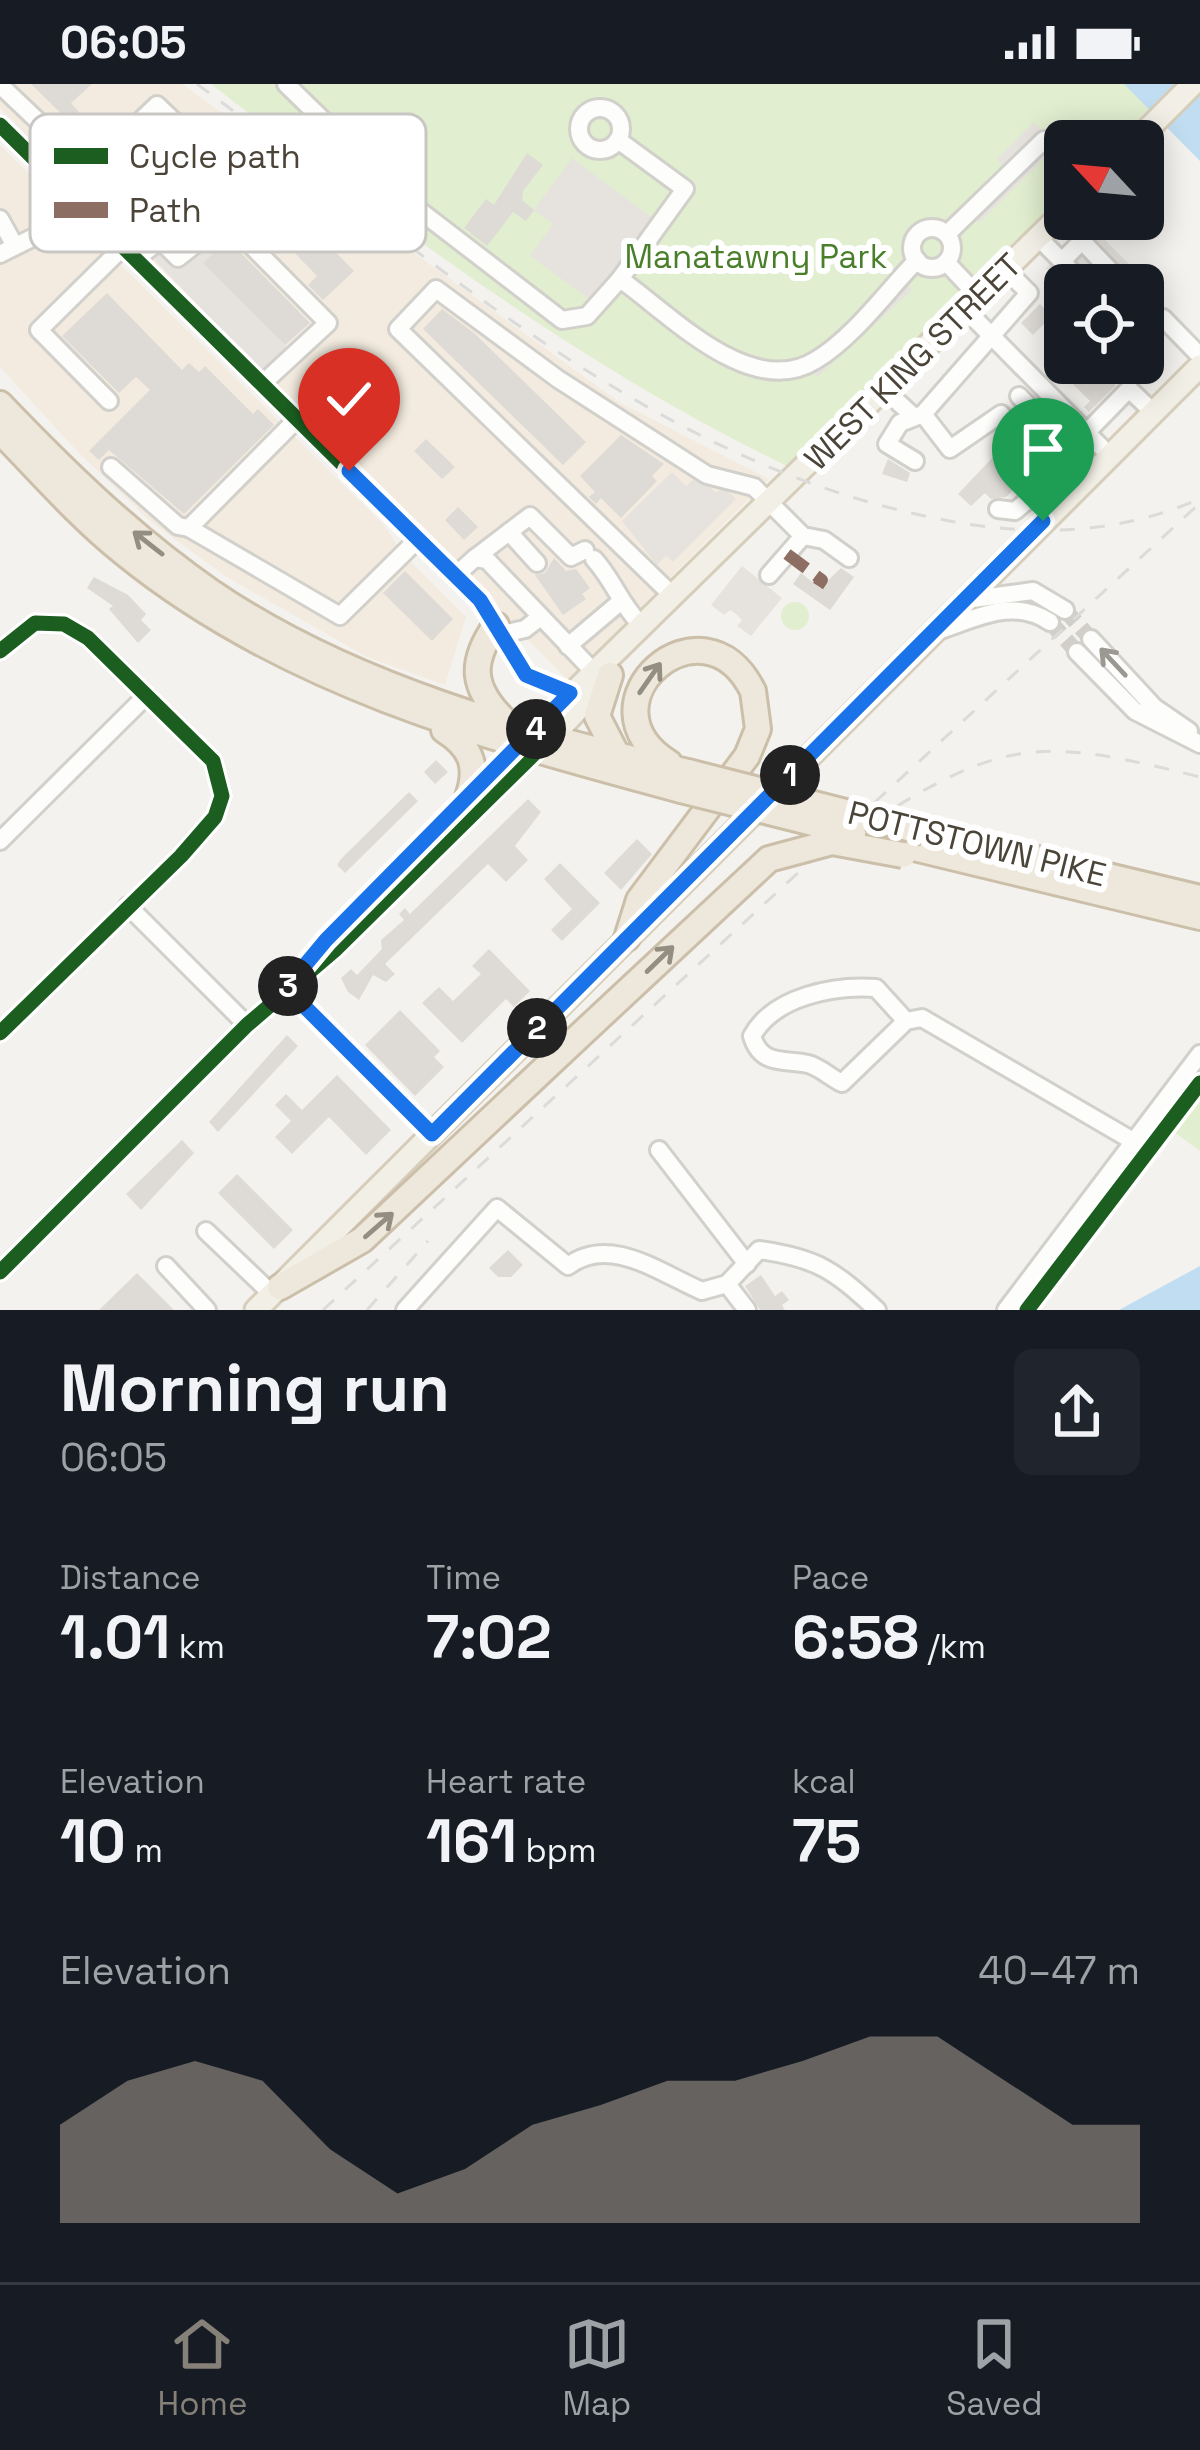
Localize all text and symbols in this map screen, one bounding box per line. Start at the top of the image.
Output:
text: 06:05 [60,14,187,71]
legend [30,114,426,252]
north arrow [1044,120,1164,240]
map controls [1044,120,1164,384]
text: Cycle path [129,136,301,178]
text: Path [129,190,202,232]
park label: Manatawny Park [624,236,888,278]
street label: WEST KING STREET [796,245,1030,479]
button: locate [1044,264,1164,384]
pin [298,348,400,471]
icon: check [316,366,382,432]
pin [992,398,1094,521]
icon: arrive [1010,416,1076,482]
one-way arrow [133,530,165,557]
one-way arrow [1100,648,1127,678]
one-way arrow [638,662,663,695]
pin: 4 [506,699,566,759]
text: 4 [526,708,547,750]
pin: 1 [760,745,820,805]
text: 1 [783,754,797,796]
street label: POTTSTOWN PIKE [844,792,1110,896]
one-way arrow [645,946,674,974]
pin: 3 [258,956,318,1016]
text: 3 [278,965,298,1007]
pin: 2 [507,998,567,1058]
text: 2 [527,1007,547,1049]
one-way arrow [363,1212,393,1239]
text: Morning run [60,1346,450,1430]
button: share [1014,1349,1140,1475]
text: 06:05 [60,1433,167,1482]
text: Distance [60,1557,201,1599]
text: Time [426,1557,501,1599]
text: Pace [792,1557,869,1599]
text: 1.01 [60,1599,170,1676]
text: 7:02 [426,1599,552,1676]
text: 6:58 [792,1599,919,1676]
text: km [170,1626,225,1668]
text: /km [919,1626,986,1668]
text: Elevation [60,1761,205,1803]
text: Heart rate [426,1761,586,1803]
text: kcal [792,1761,856,1803]
text: 10 [60,1803,126,1880]
text: 161 [426,1803,517,1880]
text: 75 [792,1803,861,1880]
text: m [126,1830,163,1872]
text: bpm [517,1830,596,1872]
text: Elevation [60,1946,231,1995]
text: 40–47 m [978,1946,1140,1995]
tab: Home [158,2311,247,2425]
tab: Map [562,2311,631,2425]
tab: Saved [946,2311,1042,2425]

